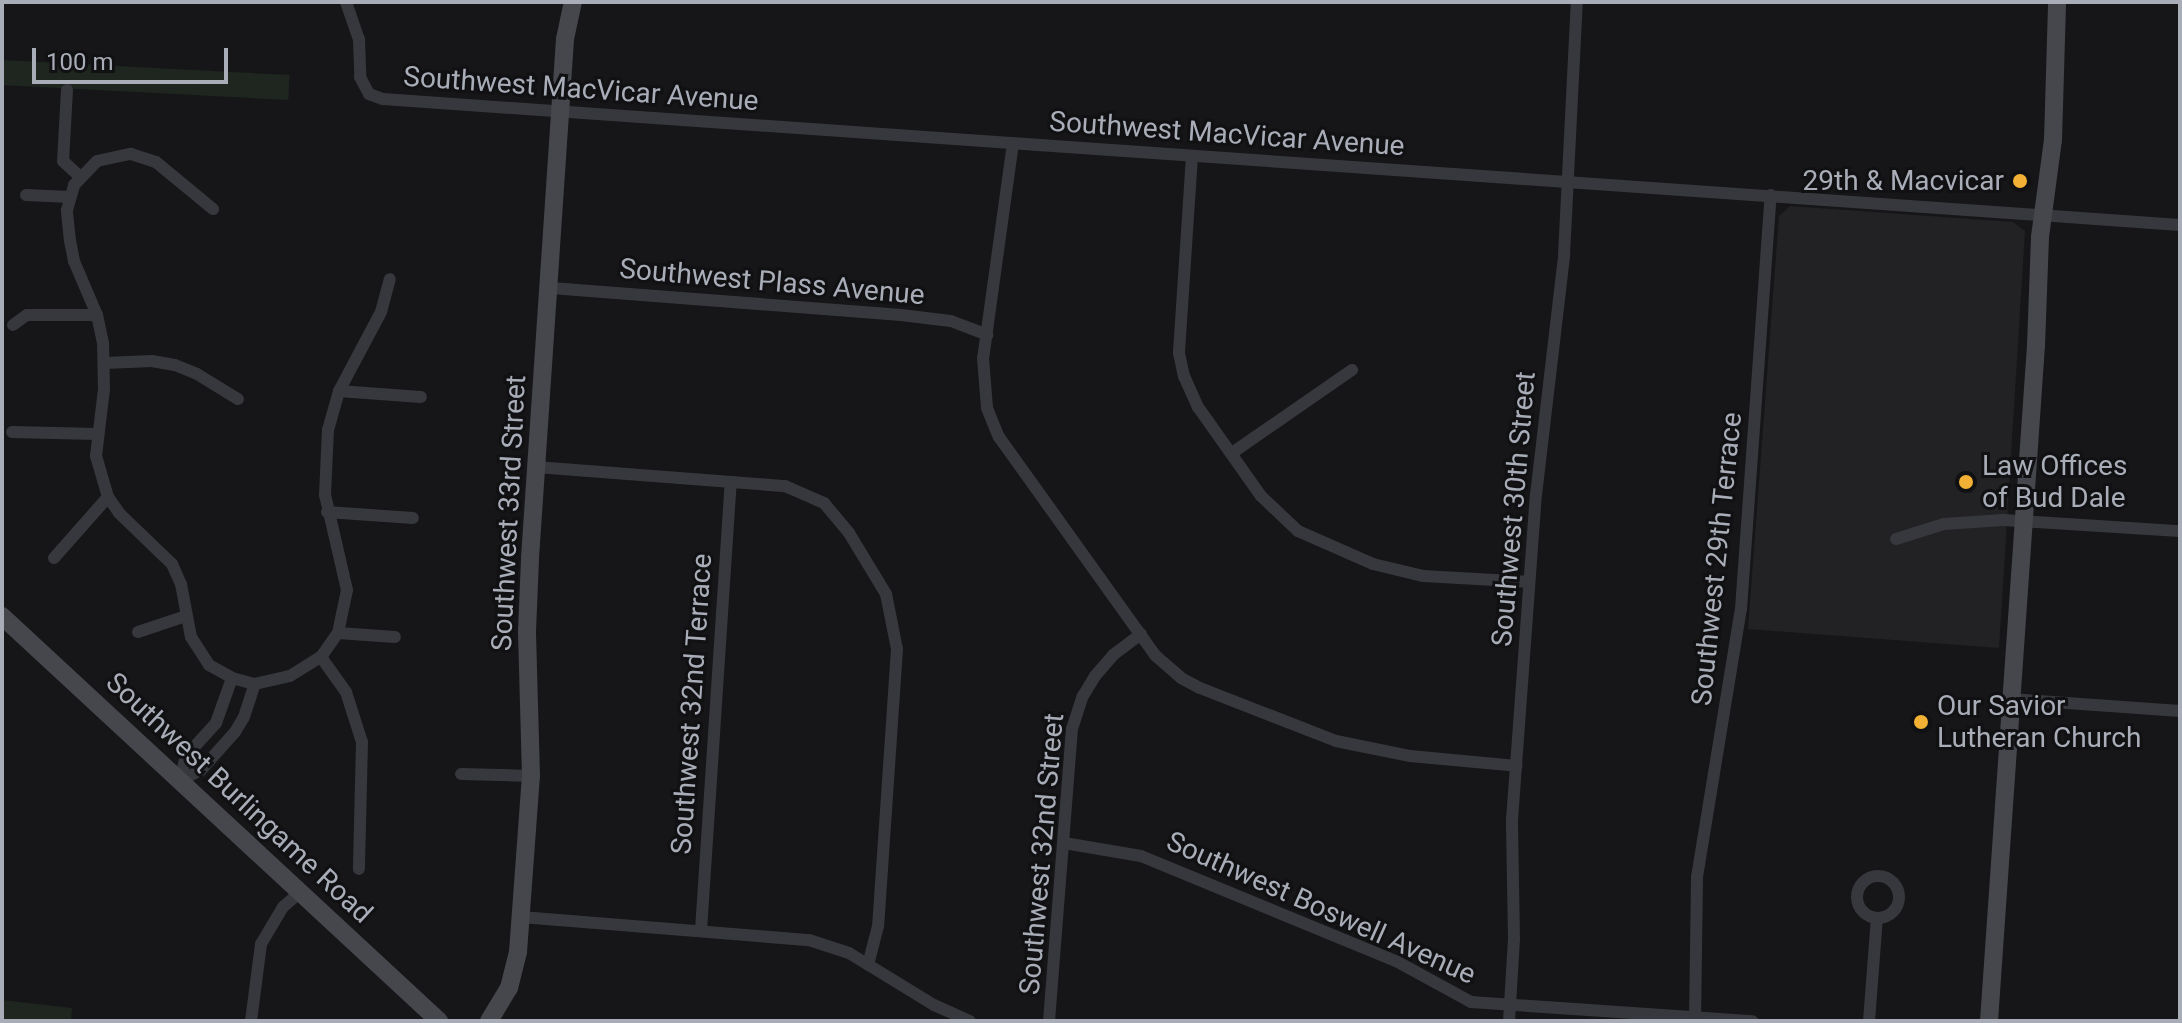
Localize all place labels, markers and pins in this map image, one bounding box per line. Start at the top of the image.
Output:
place label: 29th & Macvicar [1803,164,2004,198]
marker: 29th & Macvicar [2011,172,2029,190]
place label: Law Offices of Bud Dale [1982,449,2127,515]
marker: Law Offices of Bud Dale [1957,473,1975,491]
place label: Our Savior Lutheran Church [1937,689,2141,755]
marker: Our Savior Lutheran Church [1912,713,1930,731]

